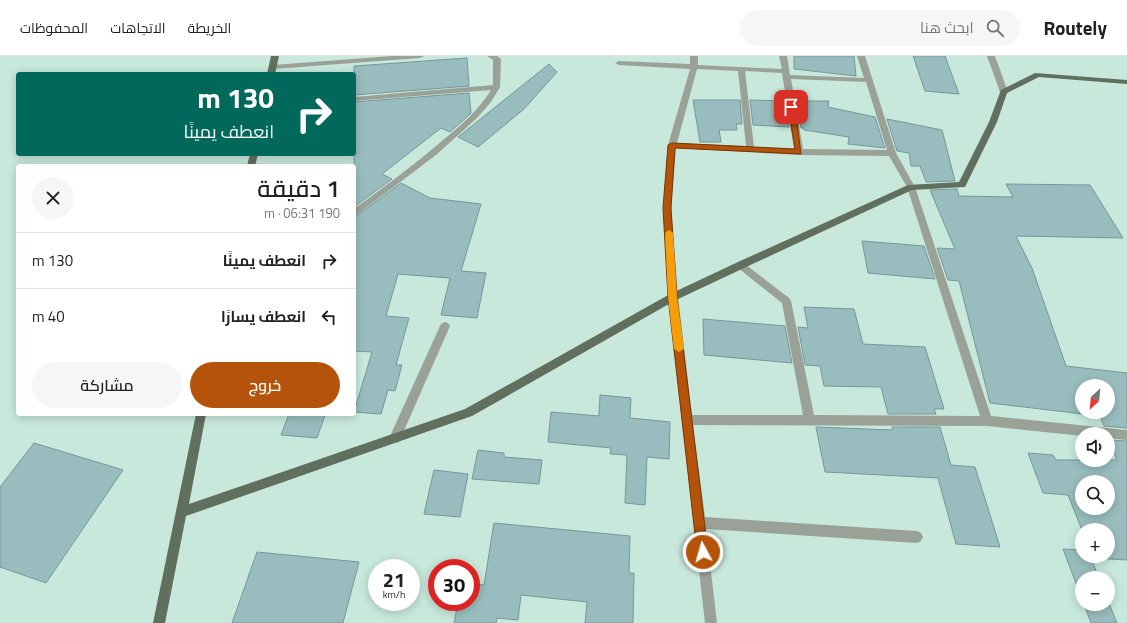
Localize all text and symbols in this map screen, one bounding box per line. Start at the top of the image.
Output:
search box [740,10,1020,46]
text: Routely [1044,13,1107,42]
text: ابحث هنا [920,16,974,39]
text: المحفوظات [20,17,88,38]
text: الاتجاهات [110,17,166,38]
text: الخريطة [188,17,231,38]
icon: search [984,17,1006,39]
text: 130 m [197,76,274,119]
icon: right [288,88,340,140]
pin [774,90,808,124]
icon: arrive [780,96,802,118]
text: انعطف يمينًا [184,118,274,145]
text: 1 دقيقة [257,170,340,206]
button: close [32,177,74,219]
text: 190 m · 06:31 [264,203,340,223]
text: 130 m [32,249,73,272]
text: انعطف يمينًا [223,249,306,272]
icon: right [318,250,340,272]
text: 40 m [32,305,65,328]
text: انعطف يسارًا [221,305,306,328]
icon: left [318,306,340,328]
button: مشاركة [32,362,182,408]
button: خروج [190,362,340,408]
north arrow [1075,379,1115,419]
map controls [1075,379,1115,611]
button: sound [1075,427,1115,467]
button: search [1075,475,1115,515]
button: + [1075,523,1115,563]
position arrow [682,531,724,573]
speed limit sign: 30 [428,559,480,611]
text: 21 [383,564,405,595]
button: − [1075,571,1115,611]
text: km/h [383,587,405,602]

